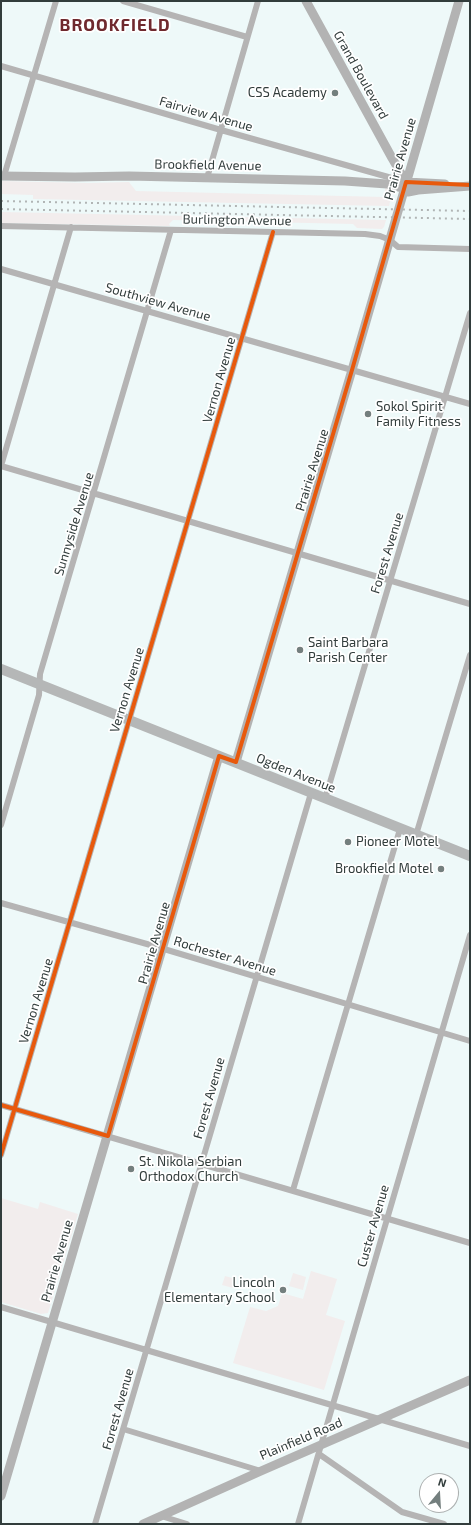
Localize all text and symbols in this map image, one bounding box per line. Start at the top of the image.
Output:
district label: BROOKFIELD [60,15,170,35]
street label: Grand Boulevard [330,28,392,122]
place label: CSS Academy [248,85,327,101]
marker: CSS Academy [330,88,340,98]
street label: Fairview Avenue [157,93,255,135]
street label: Prairie Avenue [381,116,419,202]
street label: Brookfield Avenue [154,156,262,174]
street label: Burlington Avenue [182,211,292,229]
street label: Southview Avenue [104,279,212,325]
street label: Vernon Avenue [199,335,239,425]
place label: Sokol Spirit Family Fitness [376,399,461,430]
marker: Sokol Spirit Family Fitness [363,409,373,419]
street label: Prairie Avenue [292,427,332,513]
street label: Sunnyside Avenue [51,470,97,578]
street label: Forest Avenue [367,510,407,596]
place label: Saint Barbara Parish Center [308,635,388,666]
street label: Vernon Avenue [107,645,147,735]
marker: Saint Barbara Parish Center [295,645,305,655]
street label: Ogden Avenue [254,750,338,796]
place label: Pioneer Motel [356,834,438,850]
marker: Pioneer Motel [343,837,353,847]
place label: Brookfield Motel [335,861,433,877]
marker: Brookfield Motel [436,864,446,874]
street label: Prairie Avenue [135,900,173,986]
street label: Rochester Avenue [172,933,278,979]
street label: Vernon Avenue [16,956,56,1046]
street label: Forest Avenue [190,1055,228,1141]
place label: St. Nikola Serbian Orthodox Church [139,1154,242,1185]
marker: St. Nikola Serbian Orthodox Church [126,1164,136,1174]
street label: Custer Avenue [354,1183,392,1269]
street label: Prairie Avenue [38,1218,76,1304]
place label: Lincoln Elementary School [164,1275,275,1306]
marker: Lincoln Elementary School [278,1285,288,1295]
street label: Forest Avenue [99,1366,137,1452]
street label: Plainfield Road [257,1415,345,1463]
north arrow [419,1473,459,1513]
text: N [437,1475,448,1489]

